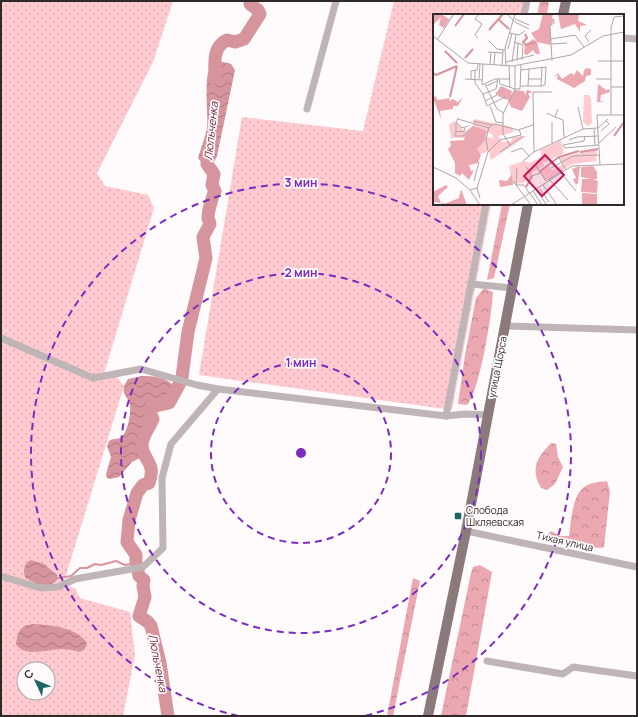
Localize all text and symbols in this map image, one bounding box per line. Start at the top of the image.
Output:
inset map [433,14,624,205]
water label: Люльченка [200,100,221,161]
text: 3 мин [285,174,317,191]
text: 2 мин [284,264,318,281]
street label: улица Щорса [484,335,510,399]
text: 1 мин [285,354,317,371]
centre of rings [294,446,308,460]
place label: Слобода Шкляевская [466,503,524,529]
marker: Слобода Шкляевская [453,511,463,521]
street label: Тихая улица [535,528,595,554]
water label: Люльченка [146,633,172,694]
north arrow [16,661,56,701]
text: С [20,666,37,682]

